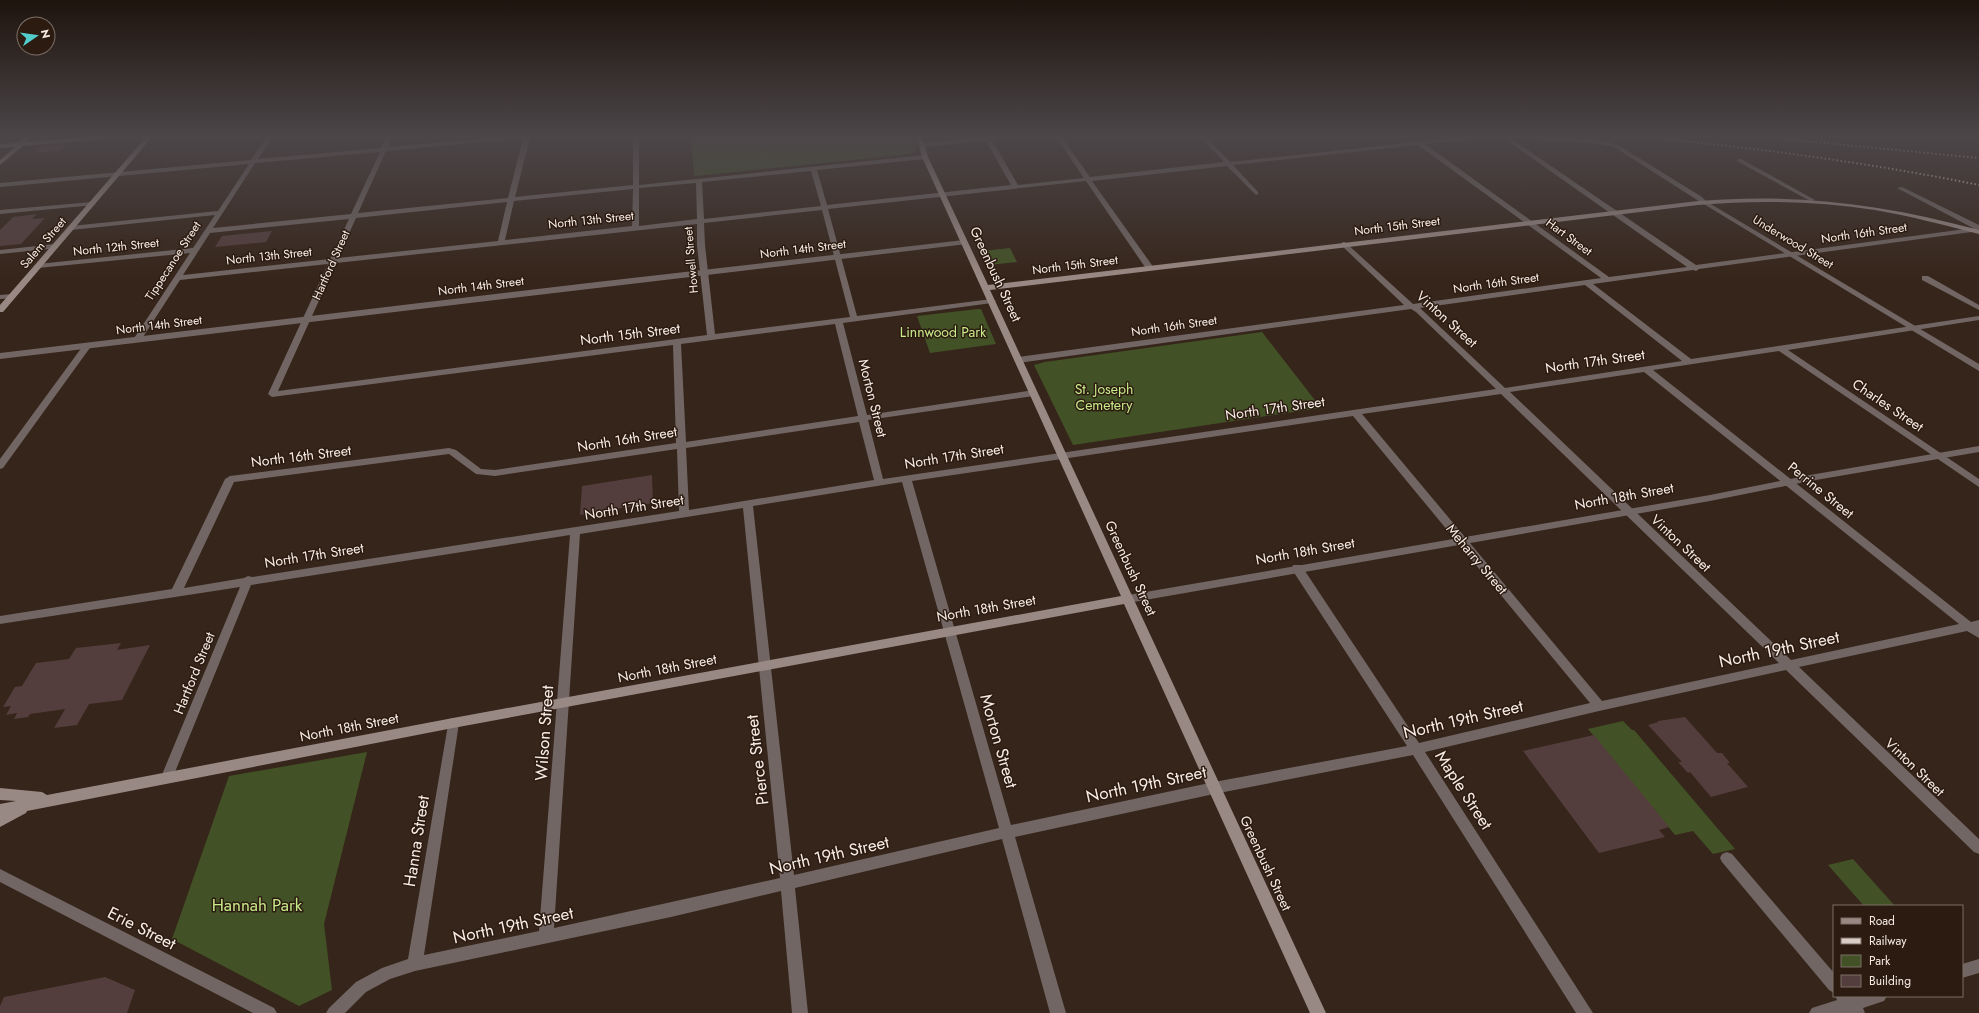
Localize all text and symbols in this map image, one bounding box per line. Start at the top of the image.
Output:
north arrow [16,16,56,56]
text: N [37,28,55,40]
street label: North 13th Street [547,207,635,233]
street label: Underwood Street [1749,211,1837,273]
street label: North 15th Street [1353,212,1441,240]
street label: Salem Street [16,213,70,273]
street label: Hart Street [1542,214,1596,260]
street label: Tippecanoe Street [141,218,205,304]
street label: North 16th Street [1820,218,1908,248]
street label: Greenbush Street [965,223,1027,326]
street label: Howell Street [679,226,703,294]
street label: Hartford Street [308,227,354,303]
street label: North 12th Street [72,234,160,260]
street label: North 14th Street [759,235,847,263]
street label: North 13th Street [225,243,313,269]
street label: North 15th Street [1031,251,1119,279]
street label: North 16th Street [1452,268,1540,298]
street label: North 14th Street [437,272,525,300]
street label: Vinton Street [1412,286,1482,352]
street label: North 14th Street [115,311,203,339]
street label: North 16th Street [1130,311,1218,341]
street label: North 15th Street [579,318,682,350]
park label: Linnwood Park [900,322,987,342]
street label: North 17th Street [1544,344,1647,378]
street label: Morton Street [854,357,893,440]
street label: Charles Street [1848,374,1928,437]
park label: St. Joseph Cemetery [1075,379,1133,415]
street label: North 17th Street [1224,391,1327,425]
street label: North 16th Street [576,421,679,457]
street label: North 17th Street [903,438,1006,474]
street label: North 16th Street [250,440,353,472]
street label: Perrine Street [1784,457,1859,523]
street label: North 18th Street [1573,477,1676,515]
street label: North 17th Street [583,489,686,525]
street label: Vinton Street [1646,510,1716,577]
street label: Greenbush Street [1100,517,1162,620]
street label: Meharry Street [1442,519,1513,599]
street label: North 18th Street [1254,532,1357,570]
street label: North 17th Street [263,537,366,573]
street label: North 18th Street [935,589,1038,627]
street label: North 19th Street [1717,625,1841,673]
street label: Hartford Street [168,628,220,717]
street label: North 18th Street [616,648,719,687]
street label: Wilson Street [529,684,559,782]
street label: Morton Street [974,691,1024,791]
street label: North 19th Street [1401,694,1525,744]
street label: North 18th Street [298,707,401,746]
street label: Pierce Street [740,714,774,806]
street label: Vinton Street [1881,733,1950,801]
street label: Maple Street [1429,746,1499,834]
street label: North 19th Street [1084,760,1208,808]
street label: Hanna Street [397,794,435,888]
street label: Greenbush Street [1235,812,1297,915]
street label: North 19th Street [767,830,891,880]
park label: Hannah Park [212,893,303,917]
street label: Erie Street [104,901,180,955]
street label: North 19th Street [451,901,575,949]
legend [1833,905,1963,997]
text: Road [1869,912,1895,930]
text: Railway [1869,932,1907,950]
text: Park [1869,952,1891,970]
text: Building [1869,972,1911,990]

